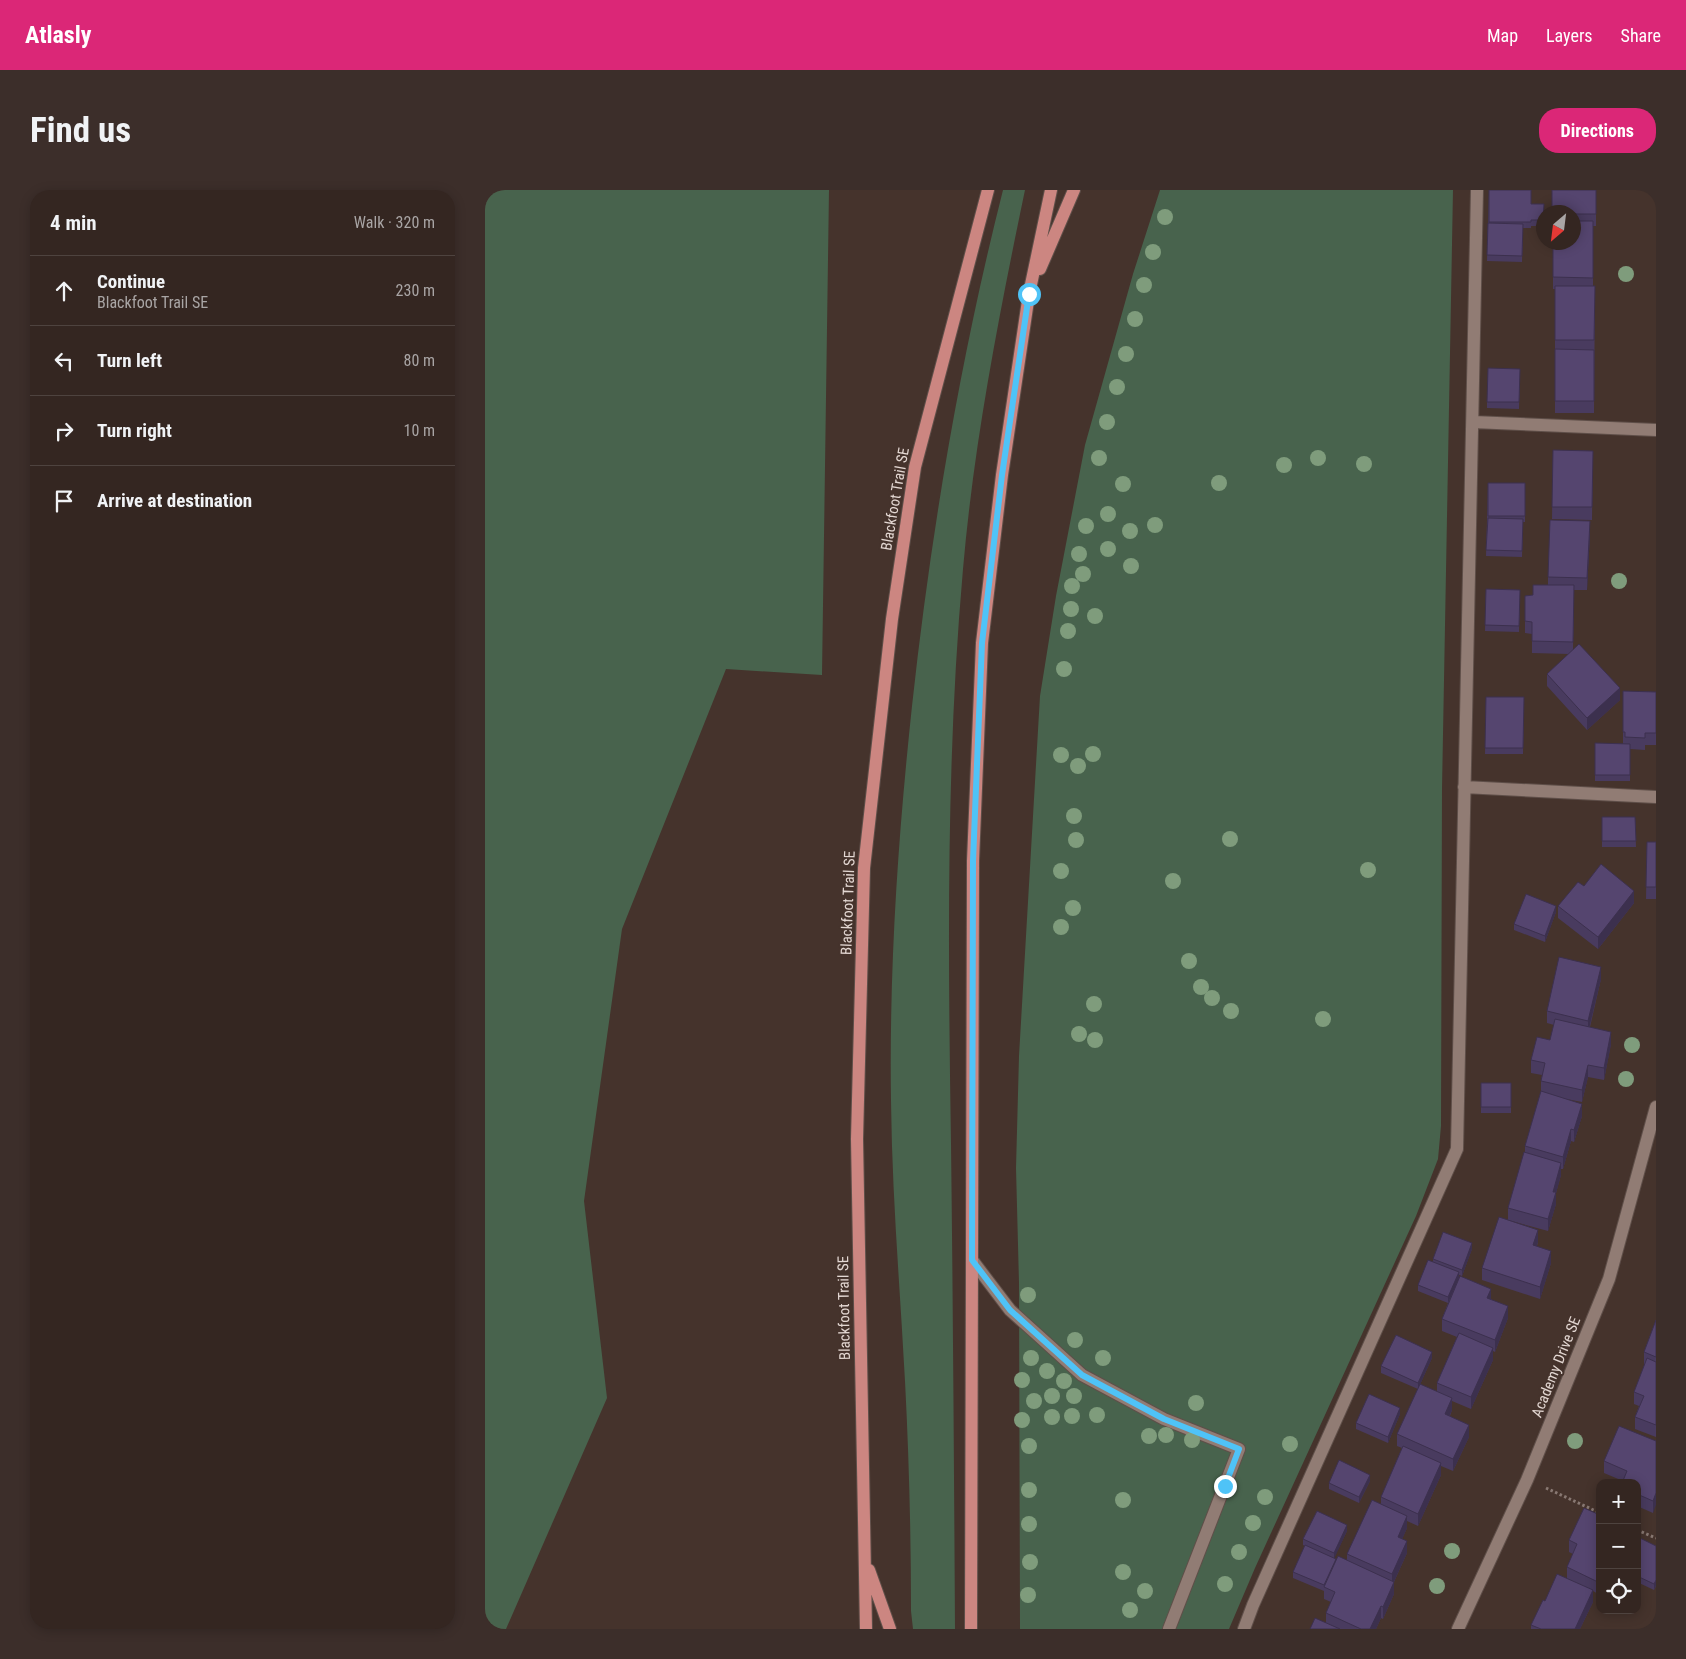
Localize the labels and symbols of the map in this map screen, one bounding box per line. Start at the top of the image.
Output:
north arrow [1536,205,1581,250]
route start [1018,283,1041,306]
street label: Blackfoot Trail SE [877,446,913,552]
street label: Blackfoot Trail SE [837,851,859,955]
street label: Blackfoot Trail SE [834,1256,854,1360]
street label: Academy Drive SE [1528,1314,1584,1420]
route end [1214,1475,1237,1498]

